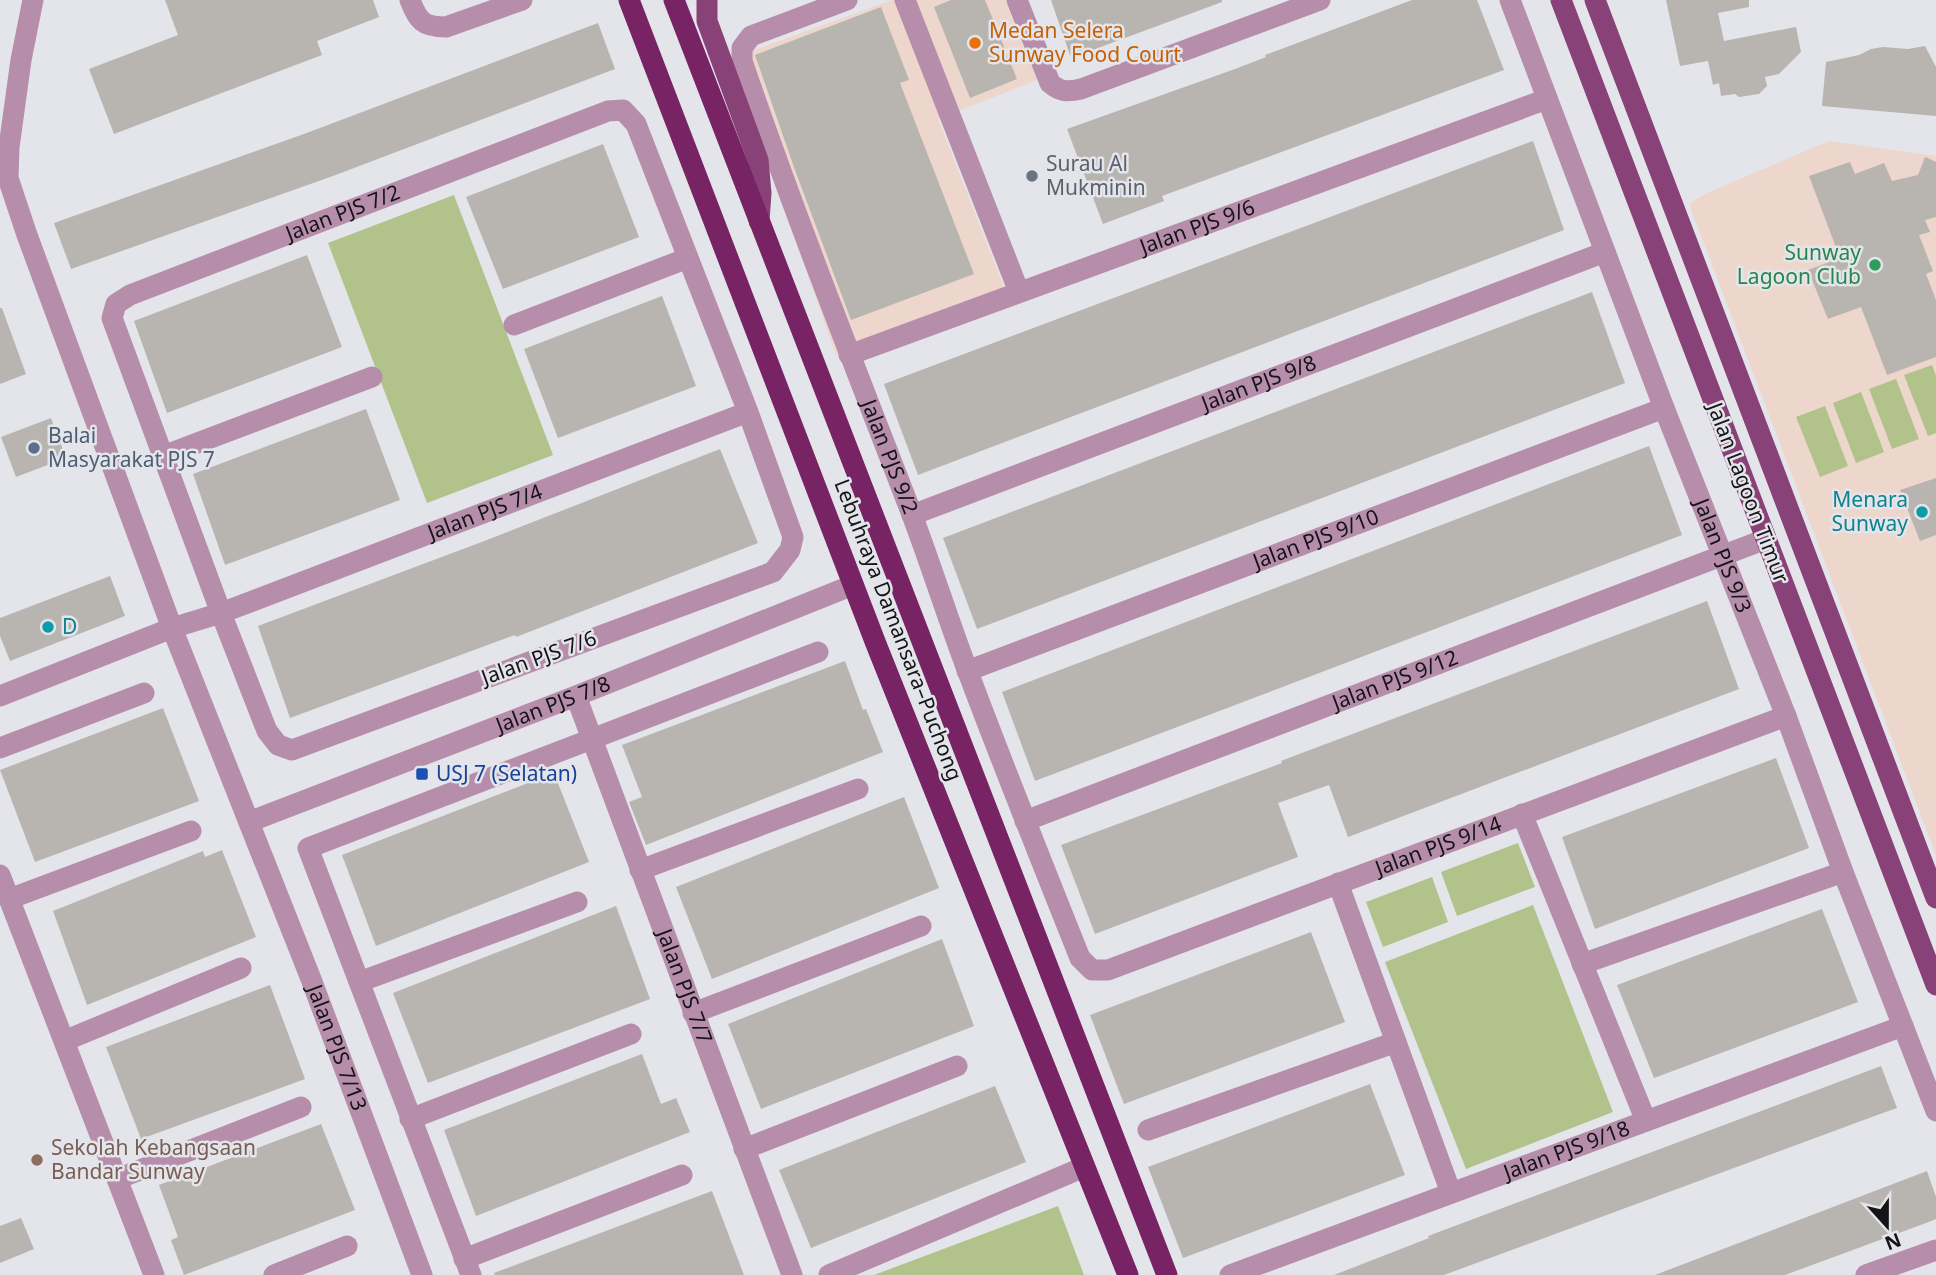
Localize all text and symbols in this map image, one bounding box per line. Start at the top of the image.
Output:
place label: Medan Selera Sunway Food Court [989,16,1181,68]
marker: Medan Selera Sunway Food Court [967,35,983,51]
place label: Surau Al Mukminin [1046,149,1146,201]
marker: Surau Al Mukminin [1024,168,1040,184]
street label: Jalan PJS 7/2 [279,177,404,248]
street label: Jalan PJS 9/6 [1134,192,1258,261]
place label: Sunway Lagoon Club [1737,238,1861,290]
marker: Sunway Lagoon Club [1867,257,1883,273]
street label: Jalan PJS 9/8 [1195,348,1320,418]
street label: Jalan PJS 9/2 [855,393,925,518]
street label: Jalan Lagoon Timur [1701,397,1796,587]
place label: Balai Masyarakat PJS 7 [48,421,215,473]
marker: Balai Masyarakat PJS 7 [26,440,42,456]
street label: Lebuhraya Damansara–Puchong [828,475,970,784]
street label: Jalan PJS 7/4 [422,477,546,547]
place label: Menara Sunway [1832,485,1908,537]
street label: Jalan PJS 9/3 [1688,492,1759,617]
street label: Jalan PJS 9/10 [1247,502,1383,576]
marker: Menara Sunway [1914,504,1930,520]
place label: D [62,612,77,640]
marker: D [40,619,56,635]
street label: Jalan PJS 7/6 [475,623,600,691]
street label: Jalan PJS 9/12 [1326,643,1462,717]
street label: Jalan PJS 7/8 [490,669,614,739]
place label: USJ 7 (Selatan) [436,759,577,787]
marker: USJ 7 (Selatan) [414,766,430,782]
street label: Jalan PJS 9/14 [1369,809,1505,882]
street label: Jalan PJS 7/7 [650,923,719,1047]
street label: Jalan PJS 7/13 [301,979,374,1114]
street label: Jalan PJS 9/18 [1497,1113,1633,1186]
place label: Sekolah Kebangsaan Bandar Sunway [51,1133,256,1185]
marker: Sekolah Kebangsaan Bandar Sunway [29,1152,45,1168]
north arrow [1852,1191,1922,1261]
text: N [1881,1227,1905,1257]

